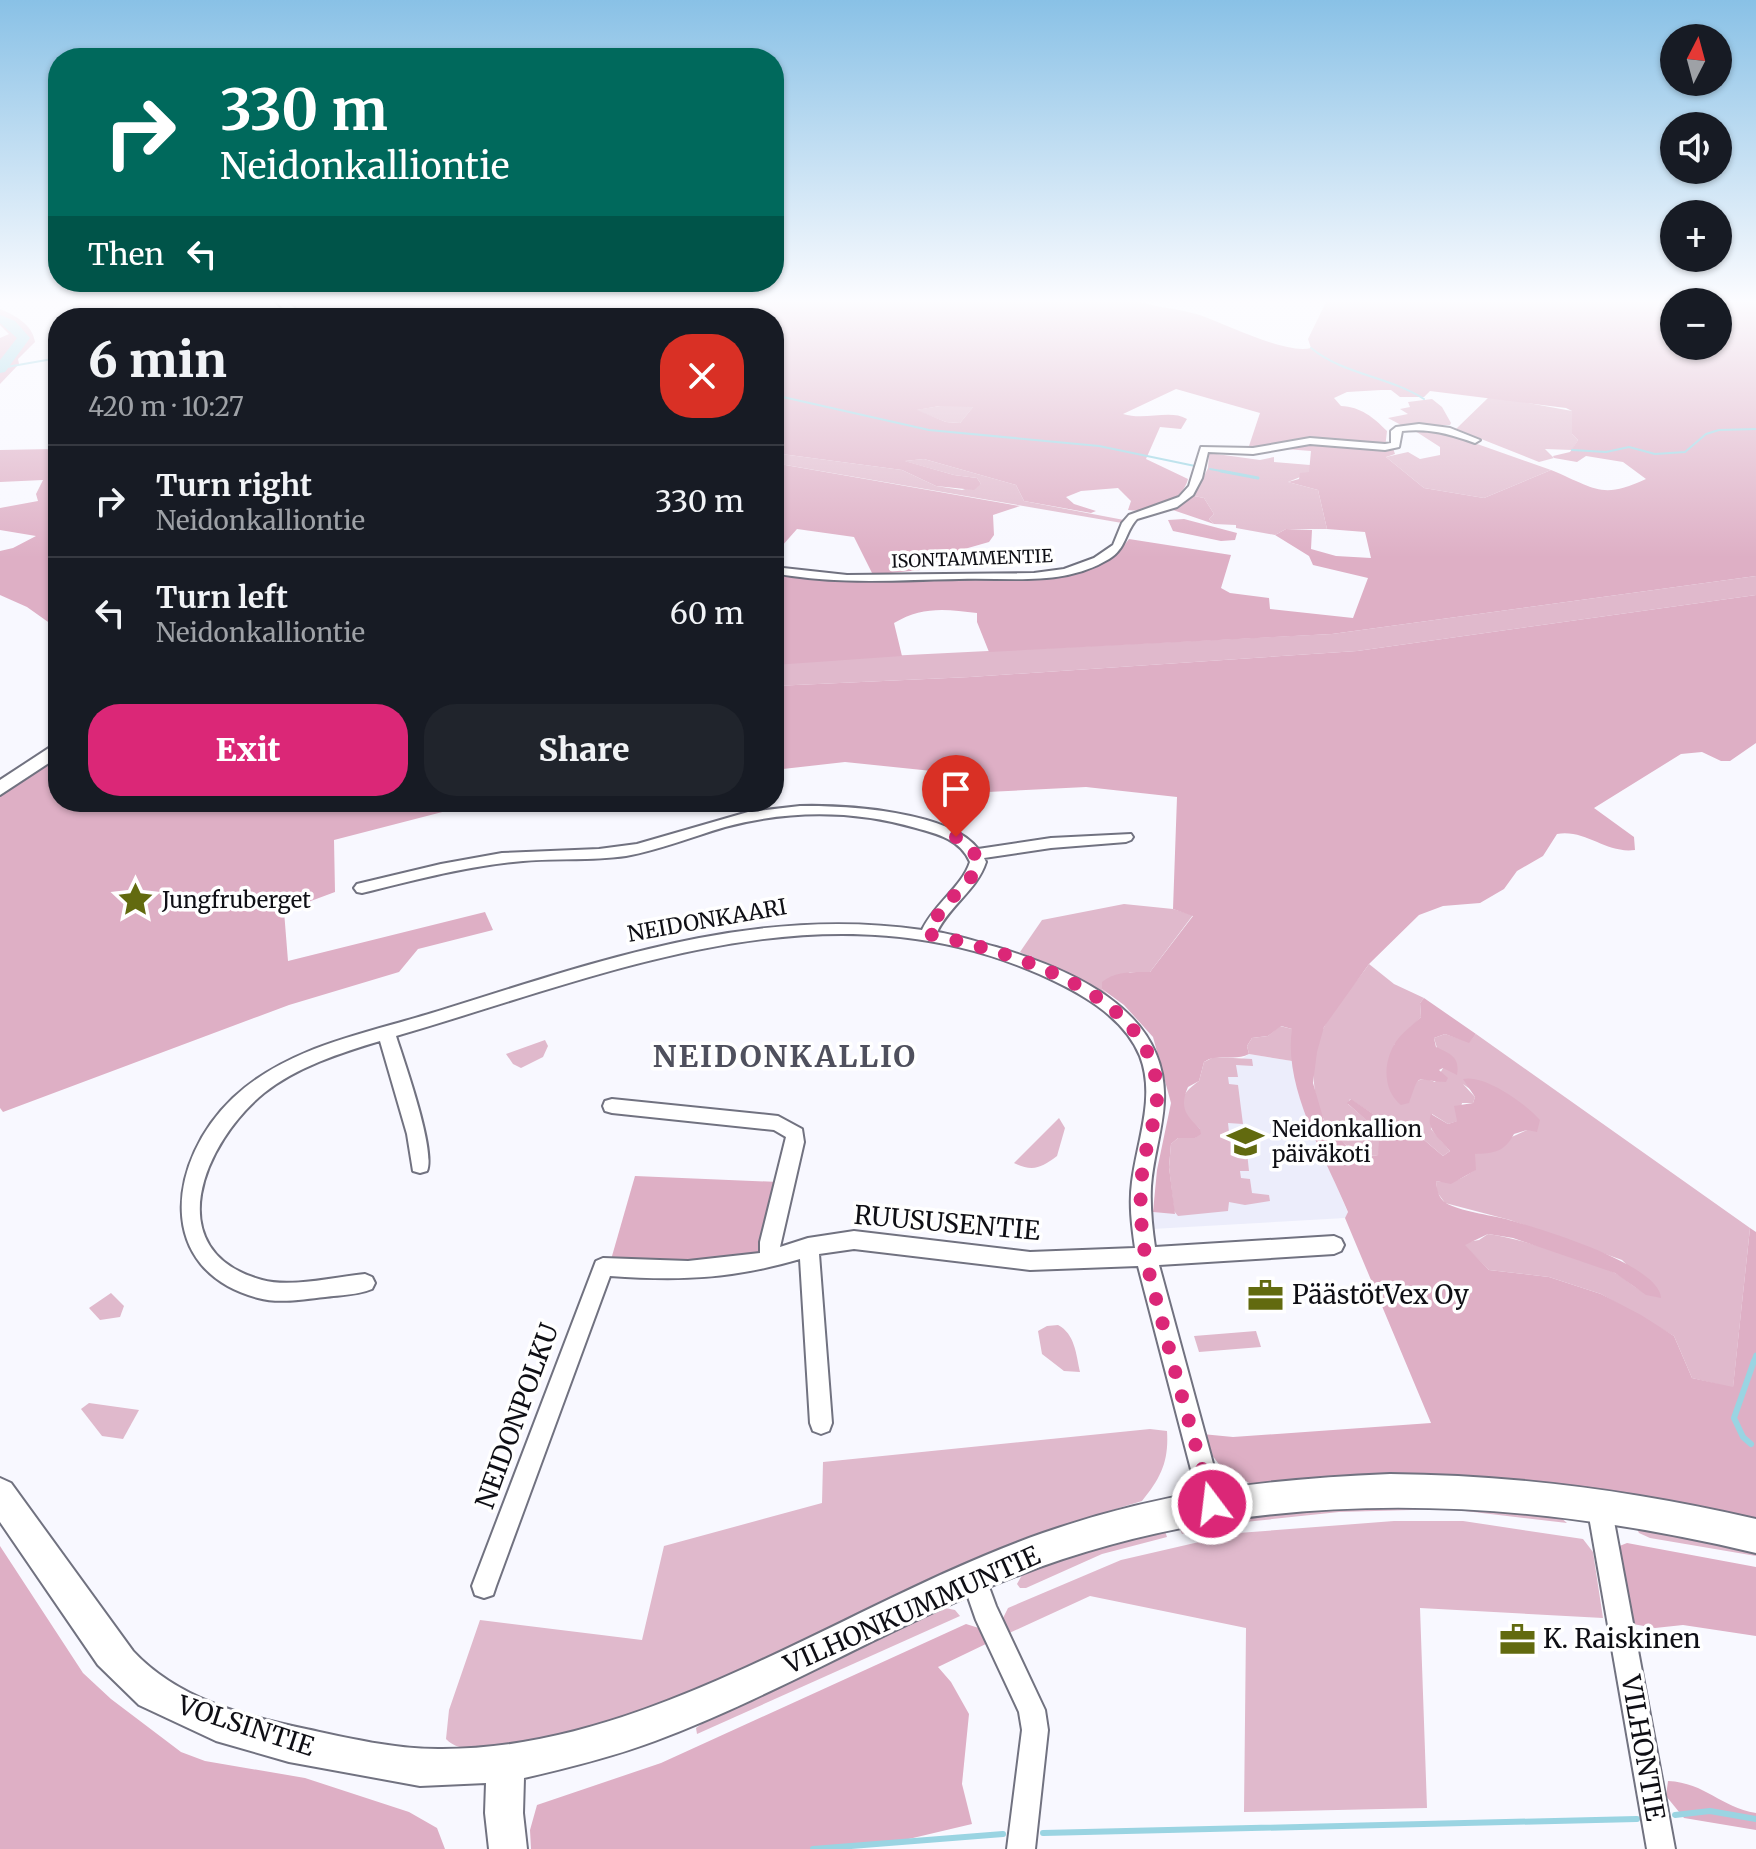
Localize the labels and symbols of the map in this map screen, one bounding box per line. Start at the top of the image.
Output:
north arrow [1660,24,1732,96]
street label: ISONTAMMENTIE [891,544,1054,573]
pin [922,755,990,837]
place icon: Jungfruberget [117,881,155,919]
place label: Jungfruberget [161,886,311,914]
street label: NEIDONKAARI [625,892,789,948]
district label: NEIDONKALLIO [653,1037,917,1075]
place label: Neidonkallion päiväkoti [1272,1115,1422,1168]
school or university icon: Neidonkallion päiväkoti [1227,1123,1265,1161]
street label: RUUSUSENTIE [853,1198,1042,1247]
office icon: PäästötVex Oy [1247,1276,1285,1314]
place label: PäästötVex Oy [1292,1278,1470,1311]
street label: NEIDONPOLKU [468,1319,565,1513]
position arrow [1170,1462,1254,1546]
street label: VILHONKUMMUNTIE [778,1538,1045,1681]
office icon: K. Raiskinen [1498,1620,1536,1658]
place label: K. Raiskinen [1543,1622,1700,1655]
street label: VILHONTIE [1614,1672,1673,1824]
street label: VOLSINTIE [173,1688,319,1763]

